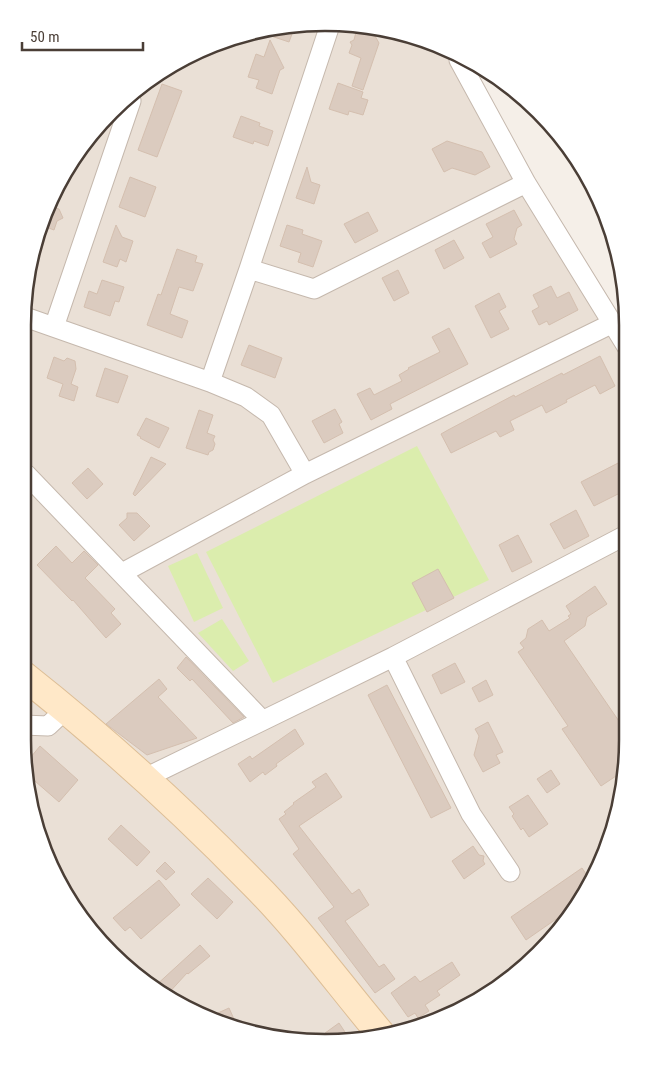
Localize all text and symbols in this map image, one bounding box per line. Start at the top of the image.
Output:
scale bar [22,20,144,52]
text: 50 m [30,28,60,46]

